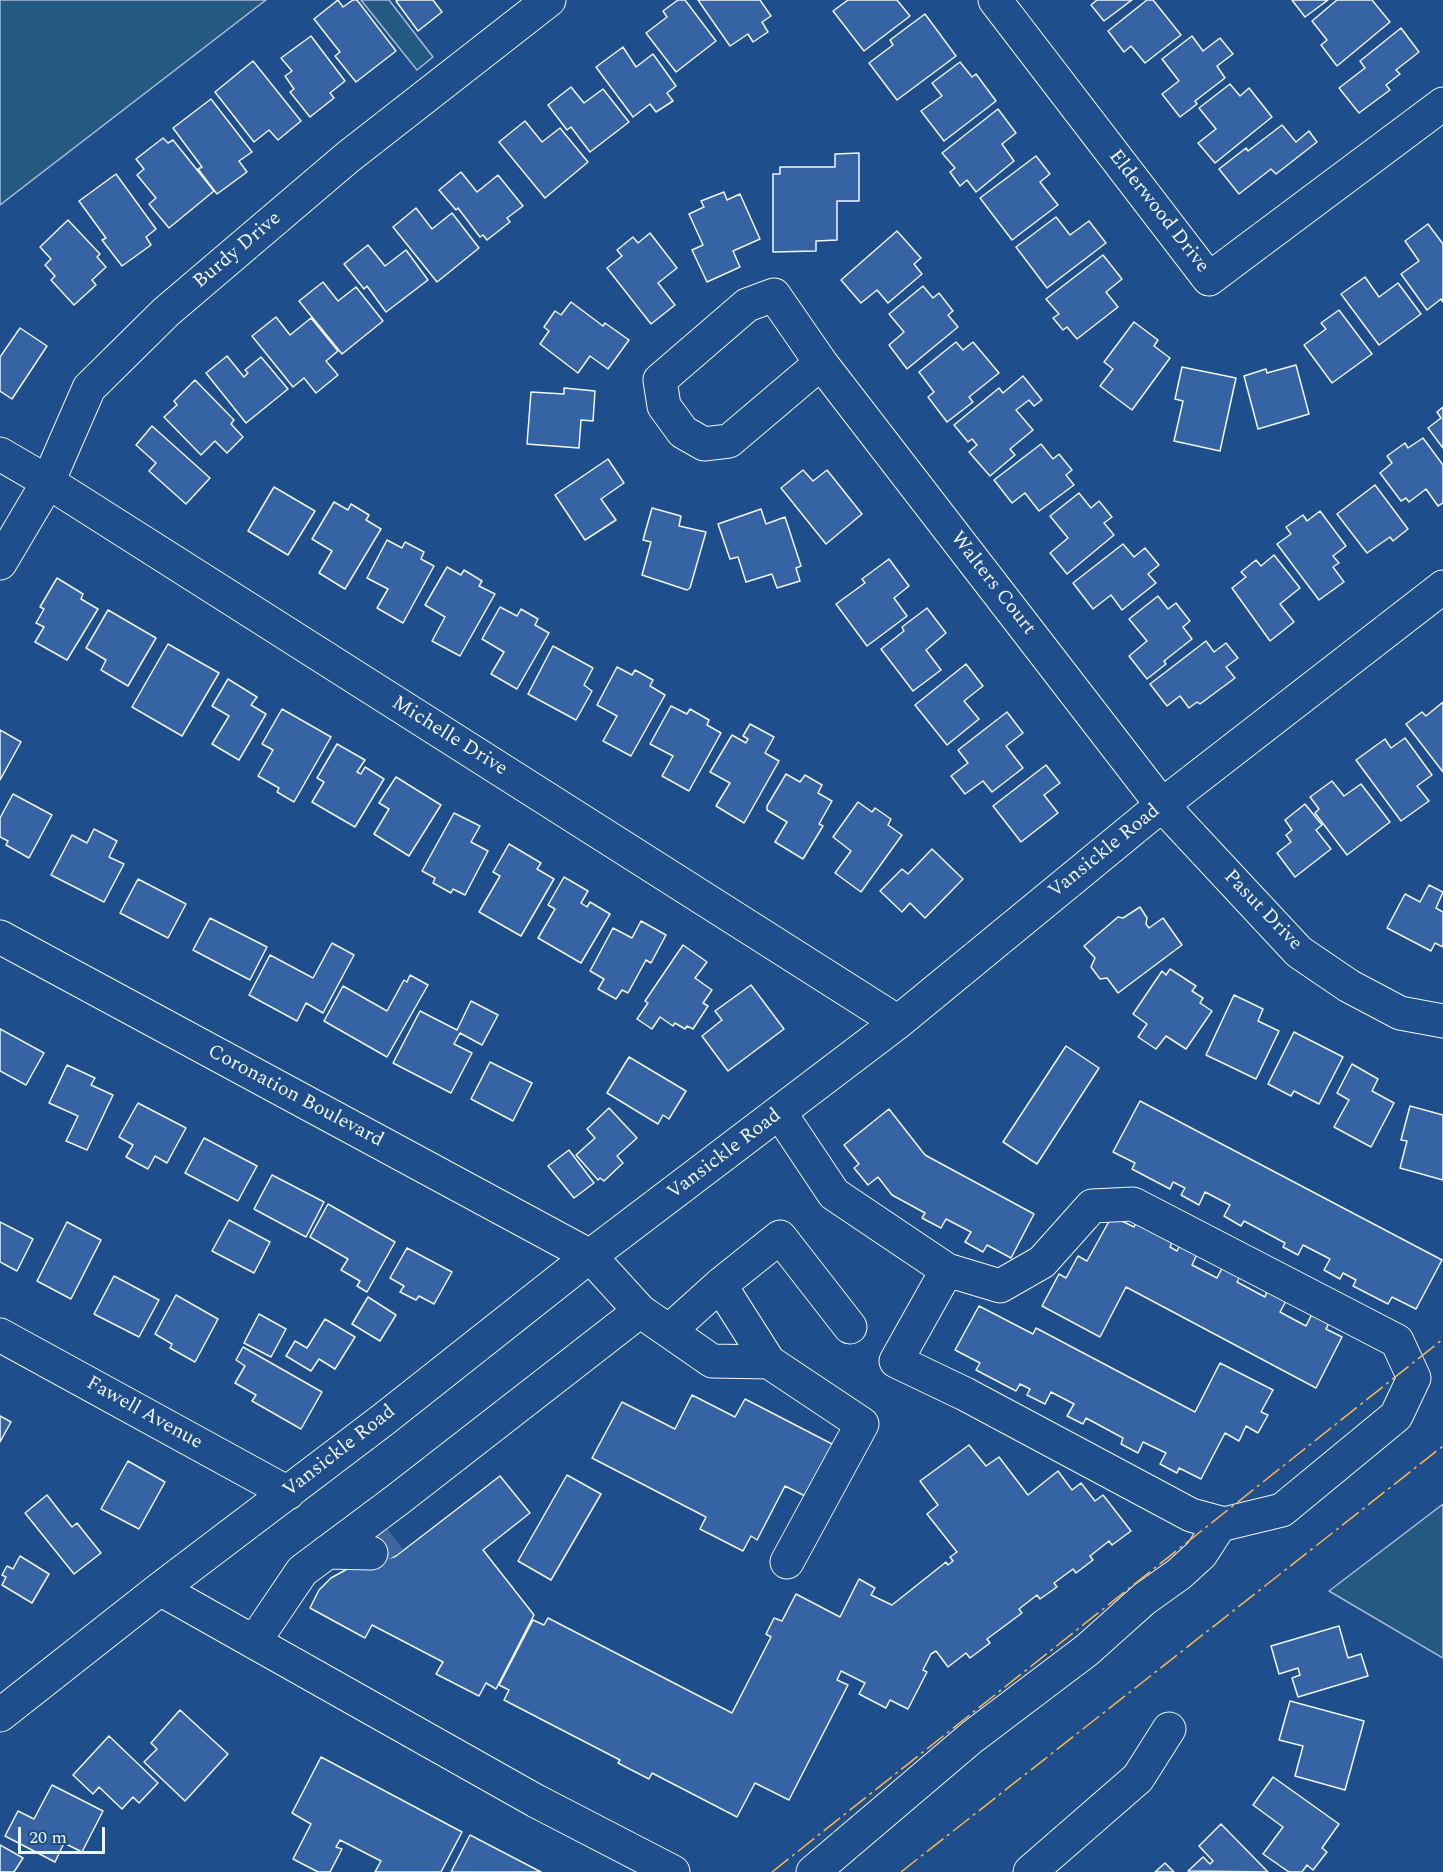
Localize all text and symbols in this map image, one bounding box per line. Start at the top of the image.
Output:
street label: Elderwood Drive [1102,146,1214,278]
street label: Burdy Drive [189,207,287,295]
street label: Walters Court [944,527,1040,641]
street label: Michelle Drive [387,692,511,782]
street label: Vansickle Road [1044,800,1166,904]
street label: Pasut Drive [1218,866,1306,956]
street label: Coronation Boulevard [203,1040,387,1154]
street label: Vansickle Road [663,1104,787,1206]
street label: Fawell Avenue [82,1372,206,1456]
street label: Vansickle Road [279,1401,401,1503]
scale bar [21,1815,108,1853]
text: 20 m [29,1824,67,1851]

